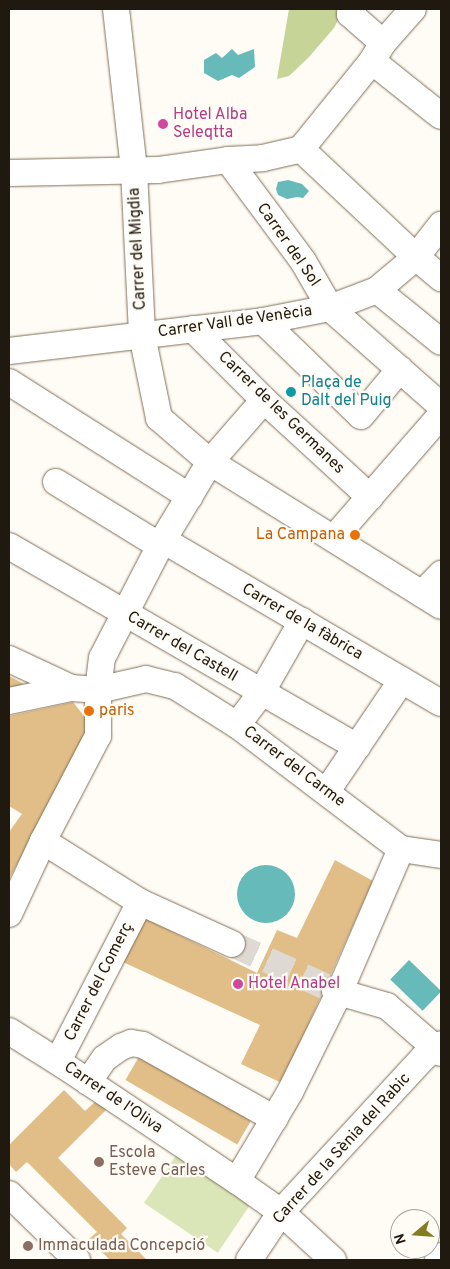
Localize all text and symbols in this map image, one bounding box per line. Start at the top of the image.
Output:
place label: Hotel Alba Seleqtta [173,105,248,143]
marker: Hotel Alba Seleqtta [157,118,169,130]
street label: Carrer del Migdia [125,187,151,311]
street label: Carrer del Sol [252,199,324,291]
street label: Carrer Vall de Venècia [156,302,314,342]
street label: Carrer de les Germanes [214,348,348,478]
place label: Plaça de Dalt del Puig [301,373,392,411]
marker: Plaça de Dalt del Puig [285,386,297,398]
place label: La Campana [256,525,345,545]
marker: La Campana [349,529,361,541]
street label: Carrer de la fàbrica [238,580,366,664]
street label: Carrer del Castell [123,608,241,686]
place label: paris [99,701,135,721]
marker: paris [83,705,95,717]
street label: Carrer del Carme [239,722,349,812]
street label: Carrer del Comerç [61,919,137,1045]
place label: Hotel Anabel [248,974,341,994]
marker: Hotel Anabel [232,978,244,990]
street label: Carrer de l'Oliva [60,1058,166,1138]
street label: Carrer de la Sènia del Rabic [269,1070,415,1228]
place label: Escola Esteve Carles [109,1143,206,1181]
marker: Escola Esteve Carles [93,1156,105,1168]
north arrow [390,1209,440,1259]
text: N [392,1231,411,1246]
place label: Immaculada Concepció [38,1236,205,1256]
marker: Immaculada Concepció [22,1240,34,1252]

